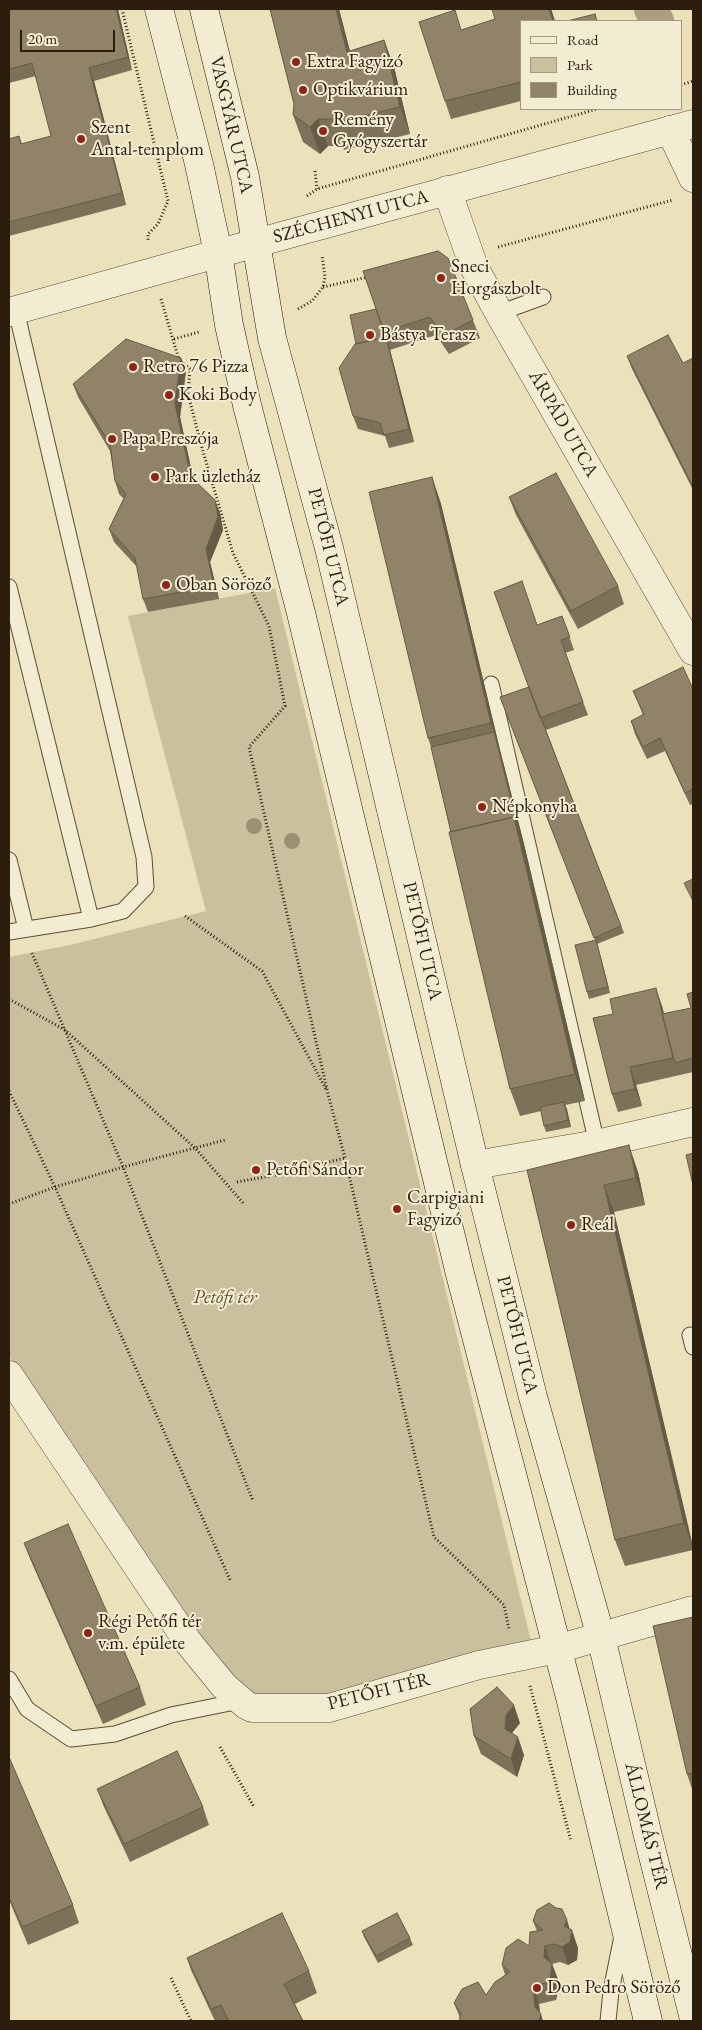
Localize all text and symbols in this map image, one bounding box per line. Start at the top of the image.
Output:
scale bar [22,20,118,52]
legend [520,20,682,110]
text: 20 m [28,29,57,48]
text: Road [567,30,598,49]
place label: Extra Fagyizó [306,51,403,73]
street label: VASGYÁR UTCA [204,54,258,196]
text: Park [567,55,593,74]
marker: Extra Fagyizó [290,56,302,68]
place label: Optikvárium [313,79,408,101]
text: Building [567,80,617,99]
marker: Optikvárium [297,84,309,96]
place label: Remény Gyógyszertár [333,109,428,153]
place label: Szent Antal-templom [91,117,204,161]
marker: Remény Gyógyszertár [317,125,329,137]
marker: Szent Antal-templom [75,133,87,145]
street label: SZÉCHENYI UTCA [271,185,431,249]
place label: Sneci Horgászbolt [451,256,541,300]
marker: Sneci Horgászbolt [435,272,447,284]
place label: Bástya Terasz [380,324,476,346]
marker: Bástya Terasz [364,329,376,341]
place label: Retro 76 Pizza [143,356,249,378]
marker: Retro 76 Pizza [127,361,139,373]
street label: ÁRPÁD UTCA [523,366,603,482]
place label: Koki Body [179,384,257,406]
marker: Koki Body [163,389,175,401]
place label: Papa Preszója [122,428,219,450]
marker: Papa Preszója [106,433,118,445]
place label: Park üzletház [165,466,260,488]
marker: Park üzletház [149,471,161,483]
street label: PETŐFI UTCA [302,486,354,608]
place label: Oban Söröző [176,574,272,596]
marker: Oban Söröző [160,579,172,591]
place label: Népkonyha [492,796,577,818]
marker: Népkonyha [476,801,488,813]
street label: PETŐFI UTCA [397,879,447,1003]
place label: Petőfi Sándor [266,1159,364,1181]
marker: Petőfi Sándor [250,1164,262,1176]
place label: Carpigiani Fagyizó [407,1187,484,1231]
marker: Carpigiani Fagyizó [391,1203,403,1215]
place label: Reál [581,1214,614,1236]
marker: Reál [565,1219,577,1231]
street label: PETŐFI UTCA [491,1274,543,1396]
park label: Petőfi tér [193,1287,257,1309]
place label: Régi Petőfi tér v.m. épülete [98,1611,201,1655]
marker: Régi Petőfi tér v.m. épülete [82,1627,94,1639]
street label: PETŐFI TÉR [325,1668,433,1716]
street label: ÁLLOMÁS TÉR [619,1760,673,1892]
place label: Don Pedro Söröző [547,1977,681,1999]
marker: Don Pedro Söröző [531,1982,543,1994]

